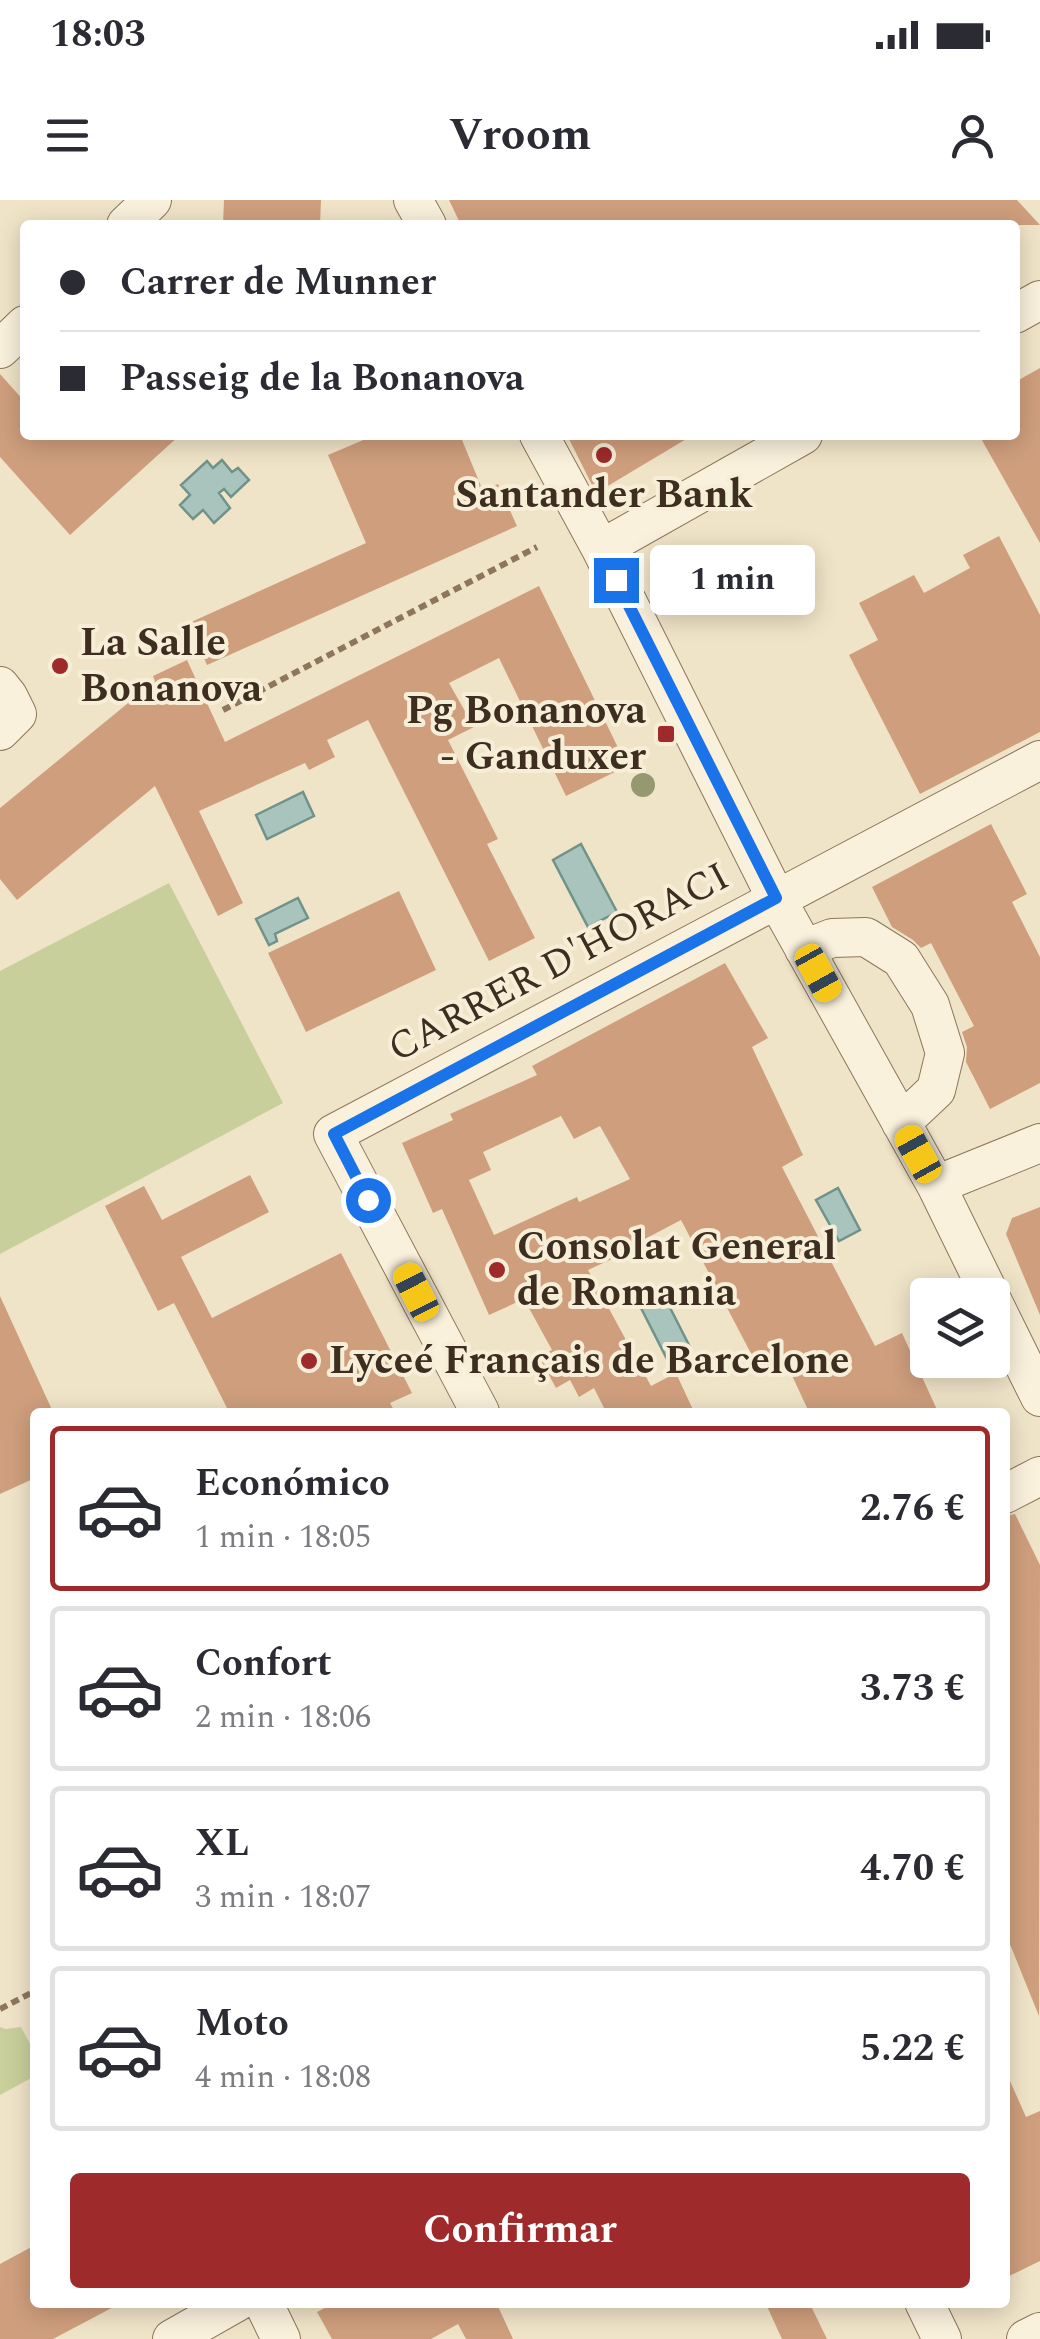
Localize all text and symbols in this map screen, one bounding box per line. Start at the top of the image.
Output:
text: 18:03 [50,6,145,64]
text: Vroom [449,101,591,170]
icon: menu [40,108,95,163]
icon: person [945,108,1000,163]
text: Carrer de Munner [120,254,436,312]
text: Passeig de la Bonanova [120,350,525,408]
marker: Santander Bank [593,444,615,466]
place label: Santander Bank [455,465,753,526]
callout: 1 min [651,545,816,615]
text: 1 min [690,555,775,604]
route end [594,558,639,603]
place label: La Salle Bonanova [80,613,263,720]
marker: La Salle Bonanova [49,655,71,677]
place label: Pg Bonanova - Ganduxer [406,681,646,788]
marker: Pg Bonanova - Ganduxer [655,723,677,745]
street label: CARRER D'HORACI [377,847,741,1079]
car [790,939,846,1007]
car [890,1120,946,1188]
route start [346,1178,391,1223]
place label: Consolat General de Romania [517,1217,836,1324]
car [389,1258,443,1326]
marker: Consolat General de Romania [486,1259,508,1281]
map controls [910,1278,1010,1378]
button: layers [910,1278,1010,1378]
place label: Lyceé Français de Barcelone [329,1331,850,1392]
marker: Lyceé Français de Barcelone [298,1350,320,1372]
text: Económico [195,1455,390,1513]
icon: car [75,1464,165,1554]
text: 2.76 € [860,1480,965,1538]
text: 1 min · 18:05 [195,1513,371,1562]
text: Confort [195,1635,332,1693]
icon: car [75,1644,165,1734]
text: 3.73 € [860,1660,965,1718]
text: 2 min · 18:06 [195,1693,371,1742]
text: XL [195,1815,249,1873]
icon: car [75,1824,165,1914]
text: 4.70 € [860,1840,965,1898]
text: 3 min · 18:07 [195,1873,371,1922]
text: Moto [195,1995,289,2053]
icon: car [75,2004,165,2094]
text: 5.22 € [860,2020,965,2078]
text: 4 min · 18:08 [195,2053,371,2102]
button: Confirmar [70,2173,970,2288]

